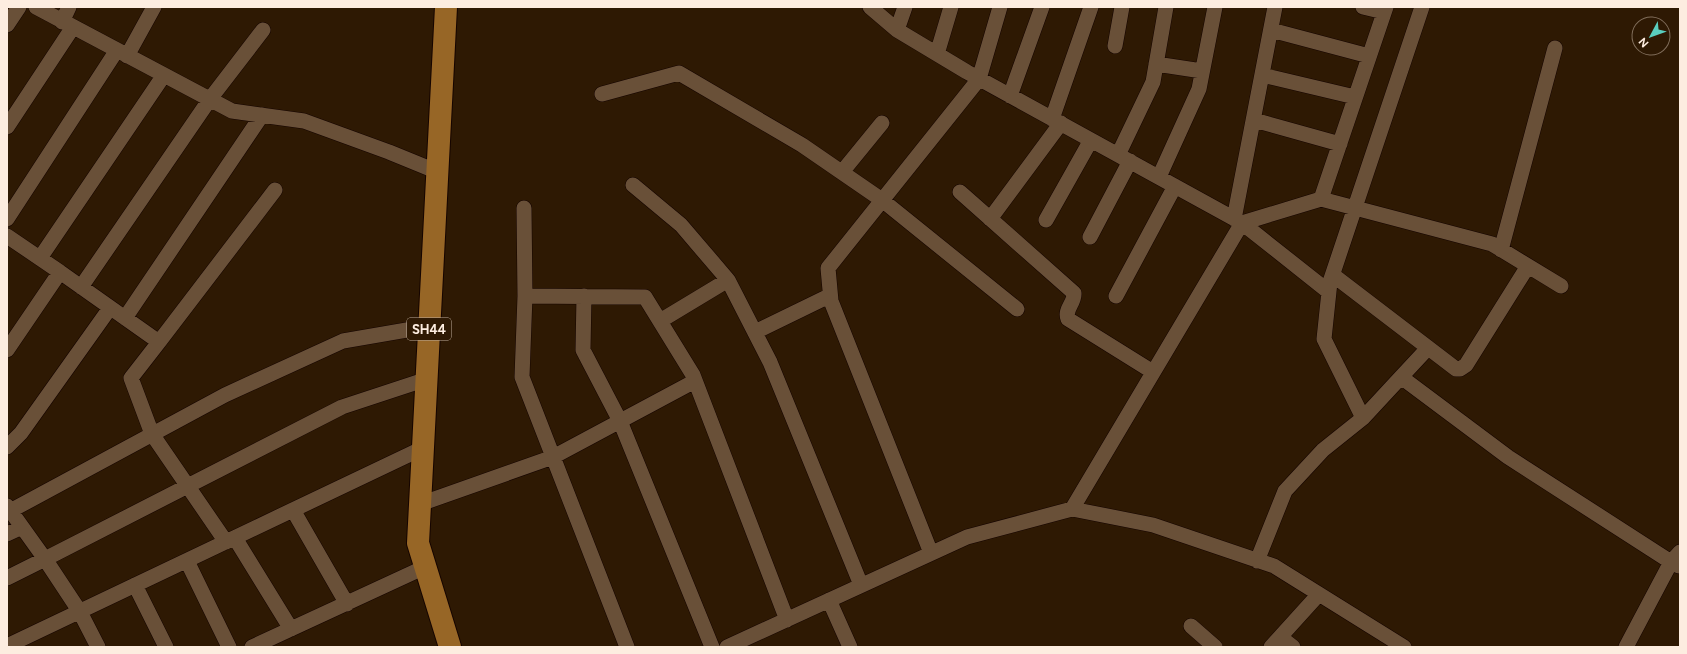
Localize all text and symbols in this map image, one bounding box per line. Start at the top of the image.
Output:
north arrow [1631,16,1671,56]
text: N [1636,35,1652,50]
road number: SH44 [407,318,451,340]

